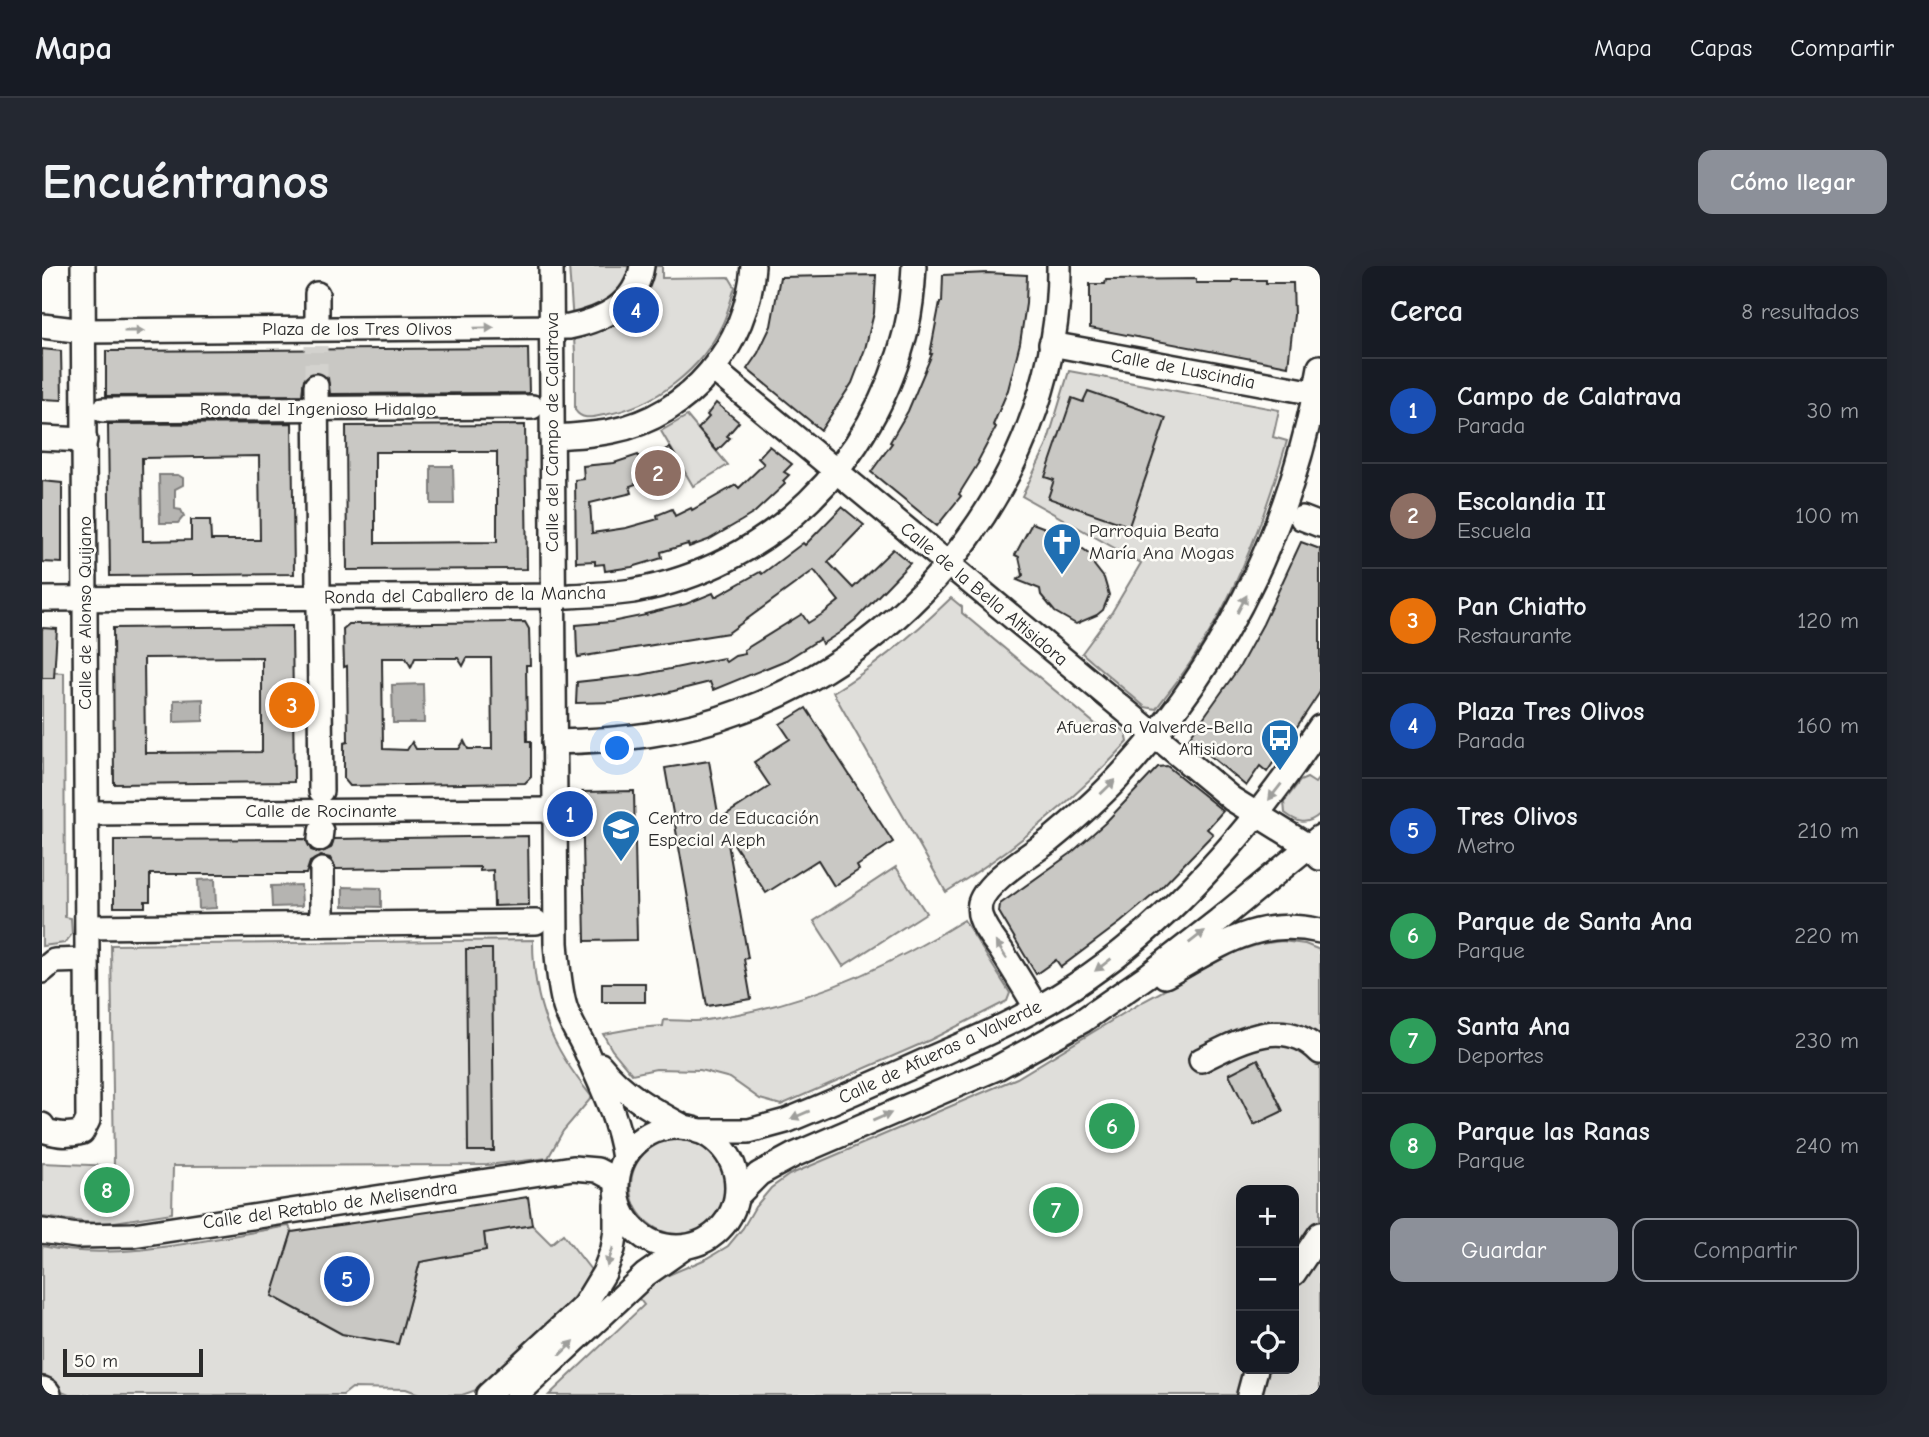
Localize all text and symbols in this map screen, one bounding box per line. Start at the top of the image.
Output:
text: Mapa [35,29,112,67]
text: Mapa [1594,34,1652,62]
text: Capas [1690,34,1752,62]
text: Compartir [1790,34,1894,62]
button: Cómo llegar [1698,150,1887,214]
text: Encuéntranos [42,154,329,210]
pin: 4 [613,284,659,336]
text: Cerca [1390,294,1463,329]
text: 8 resultados [1741,298,1859,325]
street label: Calle del Campo de Calatrava [541,312,563,552]
street label: Plaza de los Tres Olivos [262,318,452,340]
one-way arrow [474,322,496,334]
one-way arrow [124,325,146,337]
street label: Calle de Luscindia [1109,344,1257,394]
text: Campo de Calatrava [1457,382,1682,412]
text: 1 [1408,397,1418,424]
text: 30 m [1807,397,1859,424]
street label: Ronda del Ingenioso Hidalgo [200,398,436,420]
text: Parada [1457,412,1525,439]
pin: 2 [635,447,681,499]
text: Escolandia II [1457,487,1606,517]
text: 2 [1407,502,1419,529]
text: 100 m [1795,502,1859,529]
street label: Calle de Alonso Quijano [74,516,96,710]
street label: Calle de la Bella Altisidora [896,517,1072,671]
text: Escuela [1457,517,1532,544]
place label: Parroquia Beata María Ana Mogas [1089,520,1234,564]
church icon: Parroquia Beata María Ana Mogas [1041,521,1083,576]
street label: Ronda del Caballero de la Mancha [324,582,606,608]
text: Pan Chiatto [1457,592,1587,622]
one-way arrow [1235,594,1247,614]
text: 3 [1407,607,1419,634]
text: 120 m [1797,607,1859,634]
text: Restaurante [1457,622,1572,649]
pin: 3 [269,679,315,731]
text: Plaza Tres Olivos [1457,697,1644,727]
text: 4 [1408,712,1418,739]
text: 160 m [1797,712,1859,739]
place label: Afueras a Valverde-Bella Altisidora [1056,716,1253,760]
bus stop icon: Afueras a Valverde-Bella Altisidora [1259,717,1301,772]
text: Parada [1457,727,1525,754]
your location [600,731,634,765]
one-way arrow [1099,780,1116,796]
one-way arrow [1268,782,1283,800]
pin: 1 [547,788,593,840]
street label: Calle de Rocinante [245,800,397,822]
text: Tres Olivos [1457,802,1578,832]
place label: Centro de Educación Especial Aleph [648,807,819,851]
school or university icon: Centro de Educación Especial Aleph [600,808,642,863]
text: 5 [1407,817,1419,844]
text: 210 m [1797,817,1859,844]
text: Metro [1457,832,1515,859]
text: Parque de Santa Ana [1457,907,1693,937]
text: 6 [1407,922,1419,949]
text: 220 m [1794,922,1859,949]
one-way arrow [1188,931,1206,945]
text: Parque [1457,937,1525,964]
one-way arrow [995,941,1008,960]
one-way arrow [1095,957,1113,972]
street label: Calle de Afueras a Valverde [835,995,1045,1109]
text: Santa Ana [1457,1012,1571,1042]
text: 7 [1408,1027,1418,1054]
text: 230 m [1795,1027,1859,1054]
text: Deportes [1457,1042,1544,1069]
pin: 6 [1089,1100,1135,1152]
one-way arrow [790,1110,811,1121]
one-way arrow [871,1112,892,1123]
text: Parque las Ranas [1457,1117,1650,1147]
text: 8 [1407,1132,1419,1159]
text: 240 m [1795,1132,1859,1159]
text: Parque [1457,1147,1525,1174]
pin: 8 [84,1164,130,1216]
street label: Calle del Retablo de Melisendra [201,1176,459,1234]
pin: 7 [1033,1184,1079,1236]
map controls [1236,1185,1299,1374]
button: + [1236,1185,1299,1248]
button: Guardar [1390,1218,1618,1282]
button: Compartir [1632,1218,1859,1282]
one-way arrow [604,1247,615,1268]
button: − [1236,1248,1299,1311]
pin: 5 [324,1253,370,1305]
button: locate [1236,1311,1299,1374]
one-way arrow [558,1340,575,1356]
scale bar [63,1346,203,1378]
text: 50 m [74,1350,118,1372]

